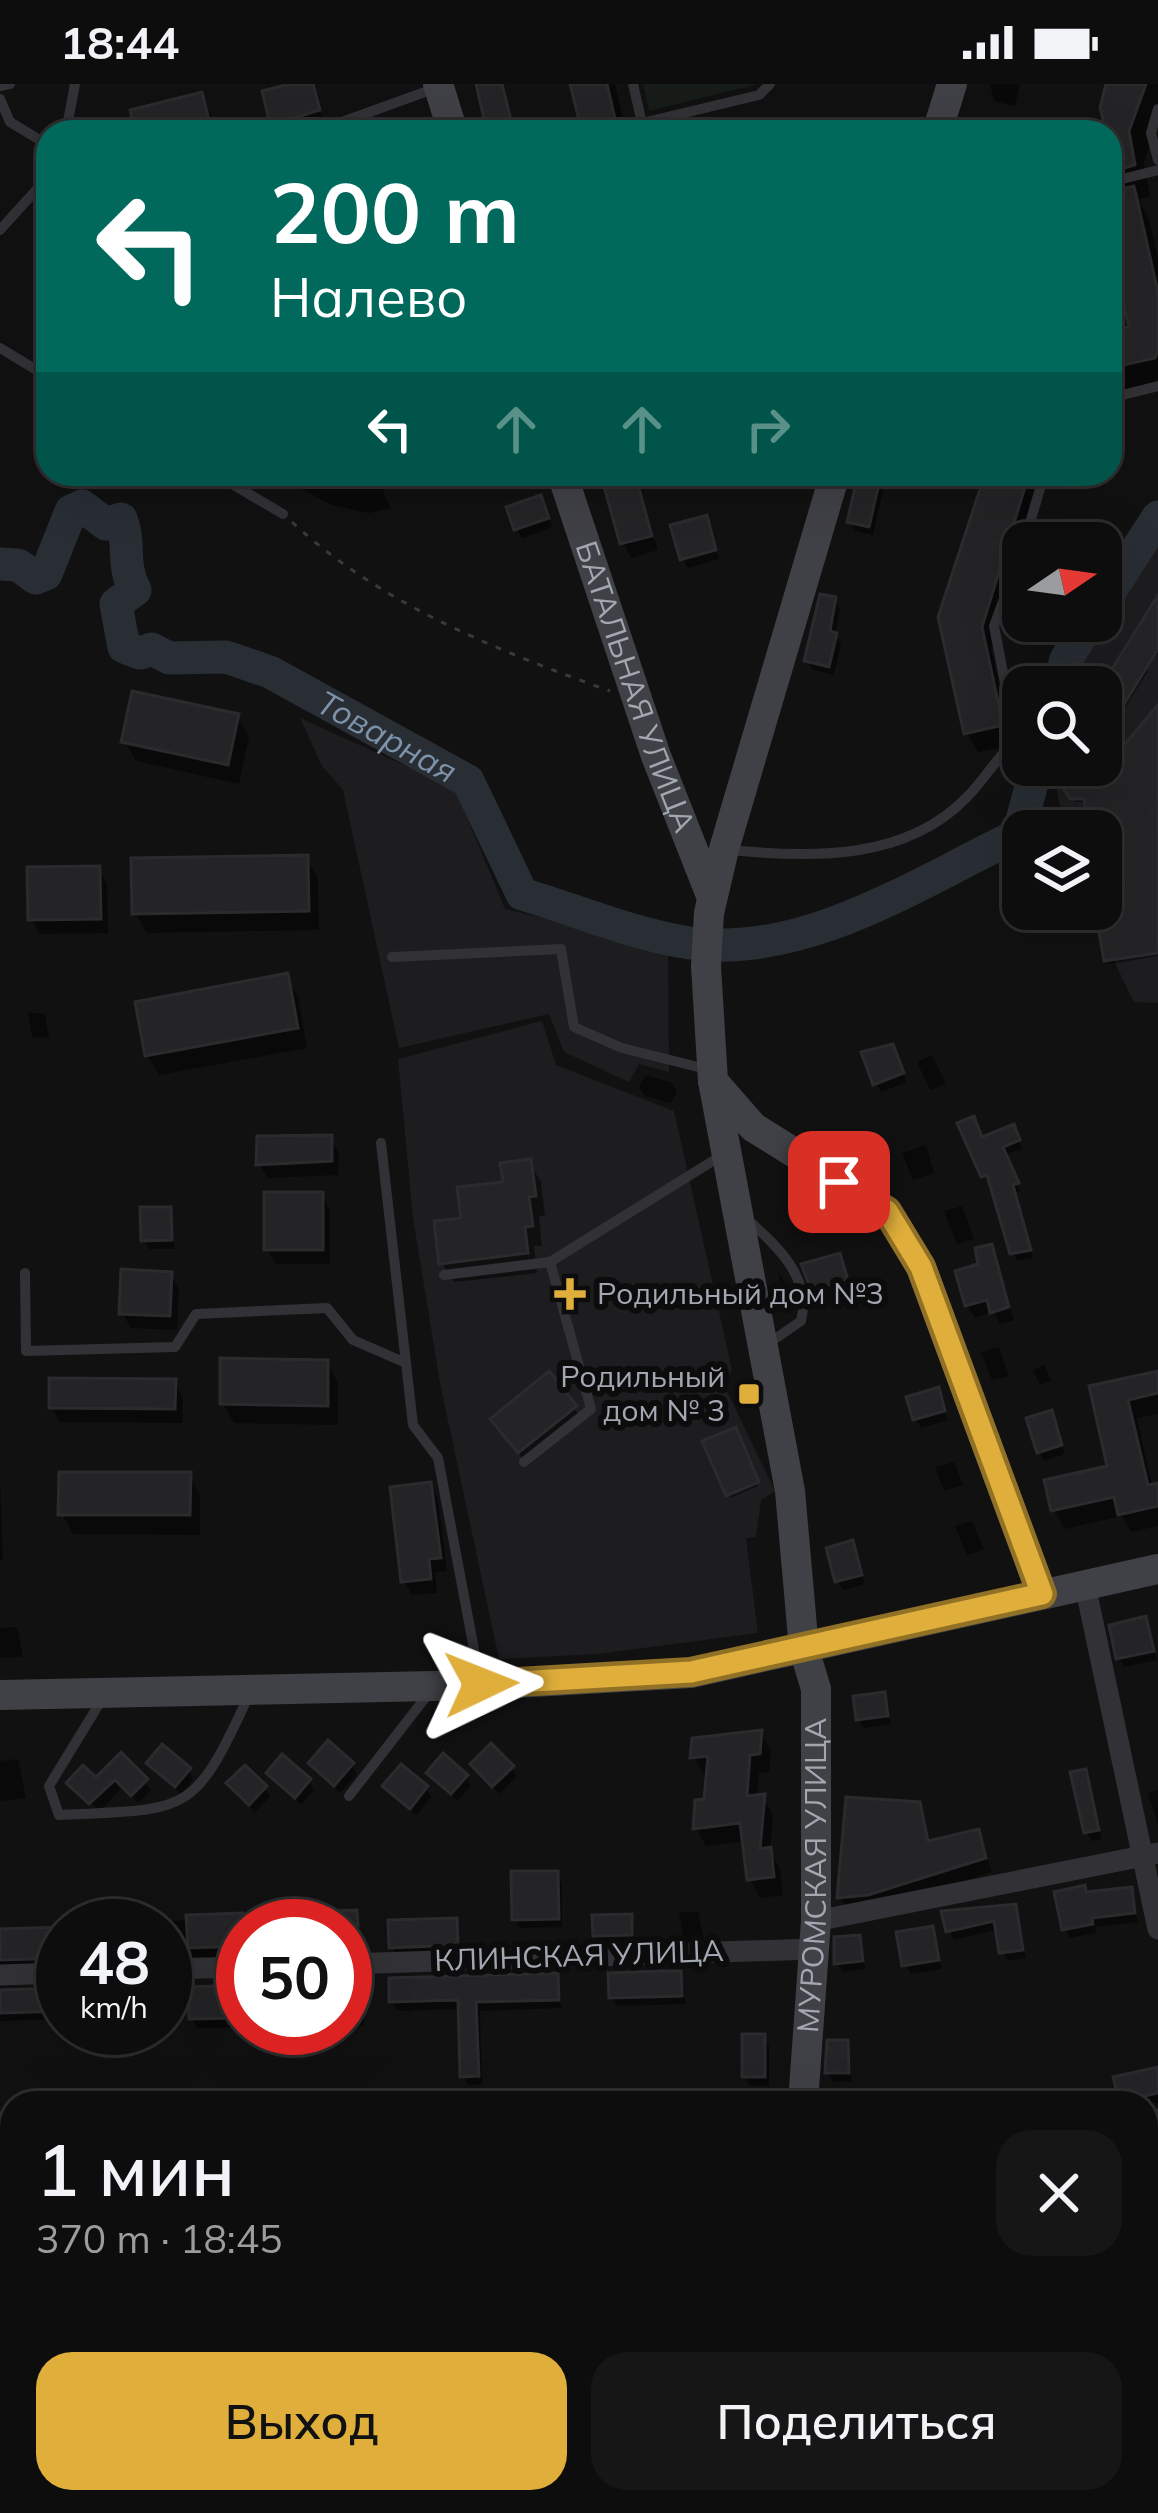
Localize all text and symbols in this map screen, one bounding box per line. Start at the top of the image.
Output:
text: 18:44 [60,14,179,70]
text: 200 m [270,159,520,264]
icon: left [72,168,228,324]
text: Налево [270,263,467,331]
icon: left [357,396,423,462]
icon: ahead [483,396,549,462]
icon: ahead [609,396,675,462]
icon: right [735,396,801,462]
north arrow [1002,522,1122,642]
map controls [1002,522,1122,930]
street label: БАТАЛЬНАЯ УЛИЦА [568,536,704,838]
button: search [1002,666,1122,786]
water label: Товарная [310,681,464,791]
button: layers [1002,810,1122,930]
pin [788,1131,890,1233]
icon: arrive [806,1149,872,1215]
place label: Родильный дом №3 [597,1274,884,1312]
marker: Родильный дом №3 [554,1278,586,1310]
place label: Родильный дом № 3 [560,1357,725,1429]
marker: Родильный дом № 3 [736,1381,762,1407]
position arrow [418,1621,544,1747]
street label: МУРОМСКАЯ УЛИЦА [788,1718,834,2034]
speed limit sign: 50 [216,1899,372,2055]
text: 48 [78,1924,150,1999]
street label: КЛИНСКАЯ УЛИЦА [434,1931,724,1979]
text: km/h [80,1988,148,2026]
text: 1 мин [36,2124,235,2214]
button: close [996,2130,1122,2256]
text: 370 m · 18:45 [36,2214,282,2263]
button: Выход [36,2352,567,2490]
button: Поделиться [591,2352,1122,2490]

